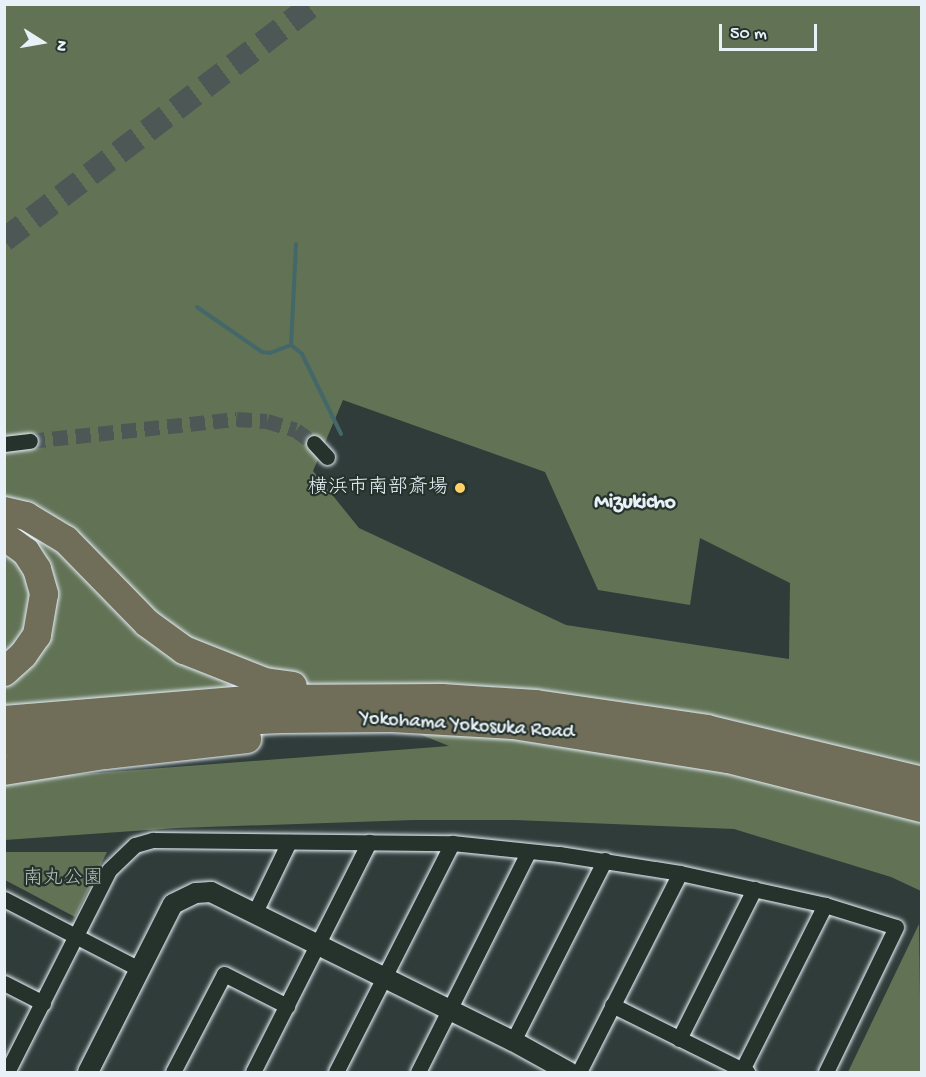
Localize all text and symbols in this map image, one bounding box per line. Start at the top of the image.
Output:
north arrow [12,12,72,72]
scale bar [722,12,820,50]
text: 50 m [730,24,767,45]
text: N [50,39,70,52]
place label: 横浜市南部斎場 [308,476,448,500]
marker: 横浜市南部斎場 [453,481,467,495]
district label: Mizukicho [594,491,676,517]
street label: Yokohama Yokosuka Road [359,707,575,745]
park label: 南丸公園 [23,867,103,891]

